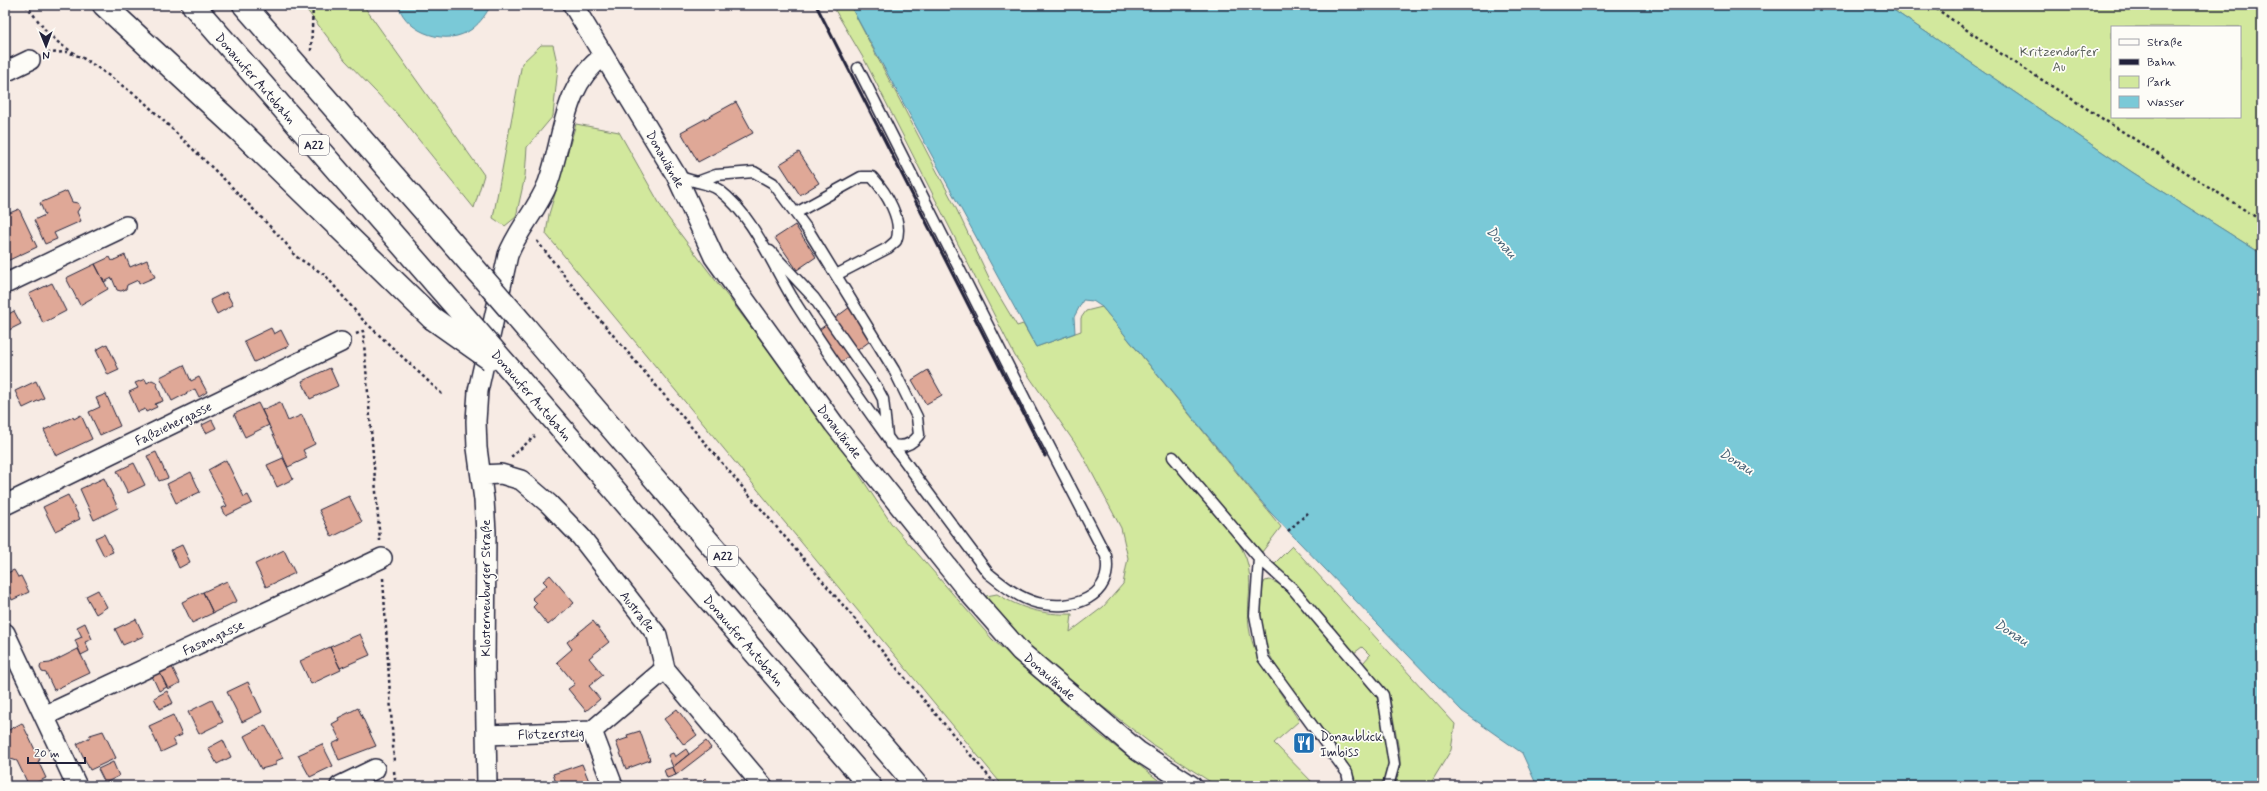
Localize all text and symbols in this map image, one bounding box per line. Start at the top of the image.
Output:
north arrow [26,26,66,66]
legend [2111,26,2241,118]
street label: Donauufer Autobahn [211,30,299,128]
text: Straße [2147,35,2182,51]
park label: Kritzendorfer Au [2020,44,2099,76]
text: N [42,48,50,62]
text: Bahn [2147,55,2177,71]
text: Park [2147,75,2171,91]
text: Wasser [2147,95,2185,111]
street label: Donaulände [641,128,688,192]
road number: A22 [299,135,329,155]
water label: Donau [1482,223,1521,263]
street label: Donauufer Autobahn [487,347,575,445]
street label: Faßziehergasse [132,398,215,450]
street label: Donaulände [813,402,865,462]
water label: Donau [1716,444,1757,480]
street label: Klosterneuburger Straße [478,519,497,657]
road number: A22 [708,546,738,566]
street label: Austraße [615,588,658,636]
street label: Donauufer Autobahn [699,592,787,690]
water label: Donau [1991,615,2032,651]
street label: Fasangasse [180,617,247,660]
street label: Donaulände [1019,650,1079,704]
street label: Flötzersteig [518,725,585,744]
place label: Donaublick Imbiss [1320,729,1383,761]
restaurant icon: Donaublick Imbiss [1291,730,1317,756]
scale bar [28,739,85,765]
text: 20 m [34,746,60,762]

